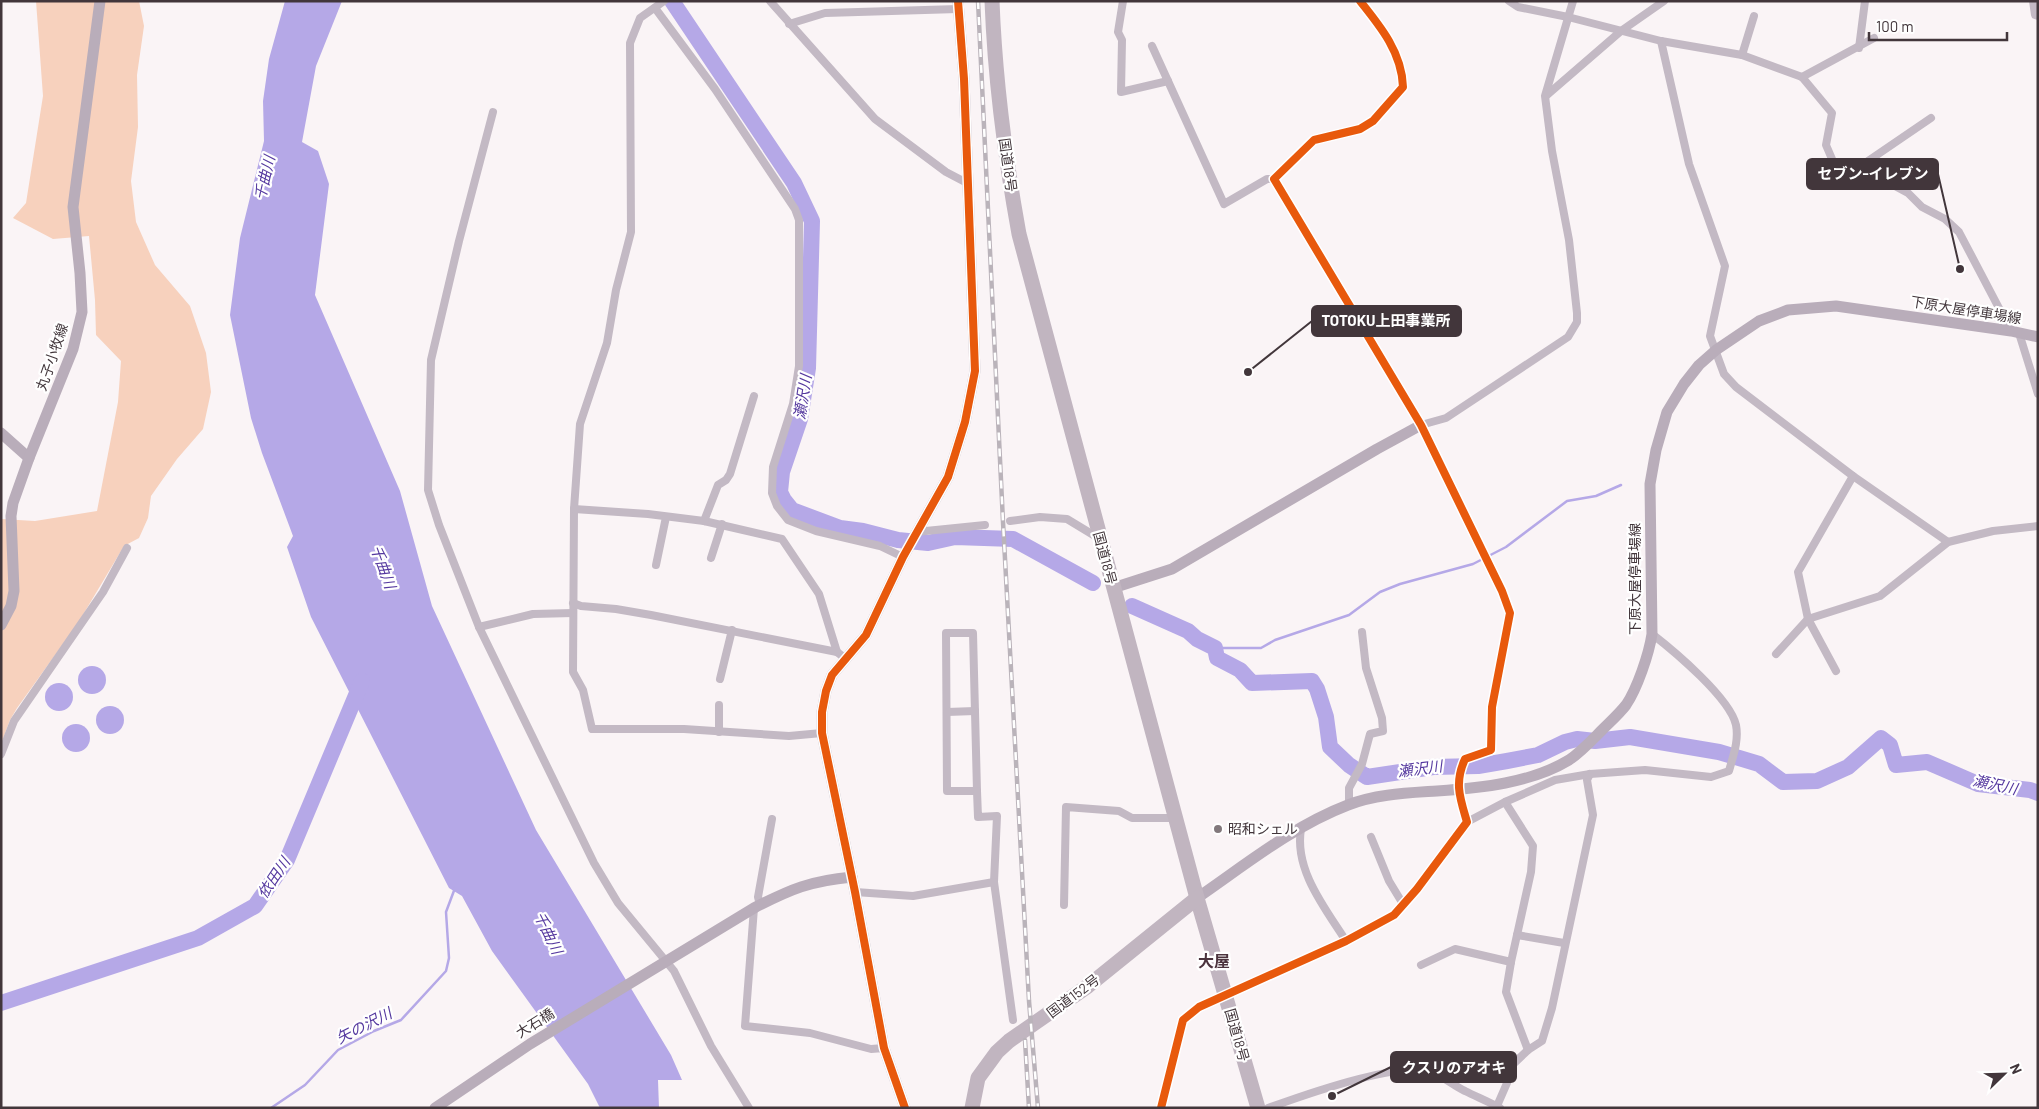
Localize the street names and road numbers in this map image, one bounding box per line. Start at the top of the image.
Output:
street label: 国道18号 [996,137,1021,193]
street label: 下原大屋停車場線 [1909,292,2023,327]
street label: 丸子小牧線 [32,321,71,393]
street label: 下原大屋停車場線 [1626,523,1643,635]
street label: 国道18号 [1090,529,1121,586]
street label: 国道152号 [1043,970,1102,1021]
street label: 大石橋 [512,1004,557,1041]
street label: 国道18号 [1222,1006,1253,1063]

